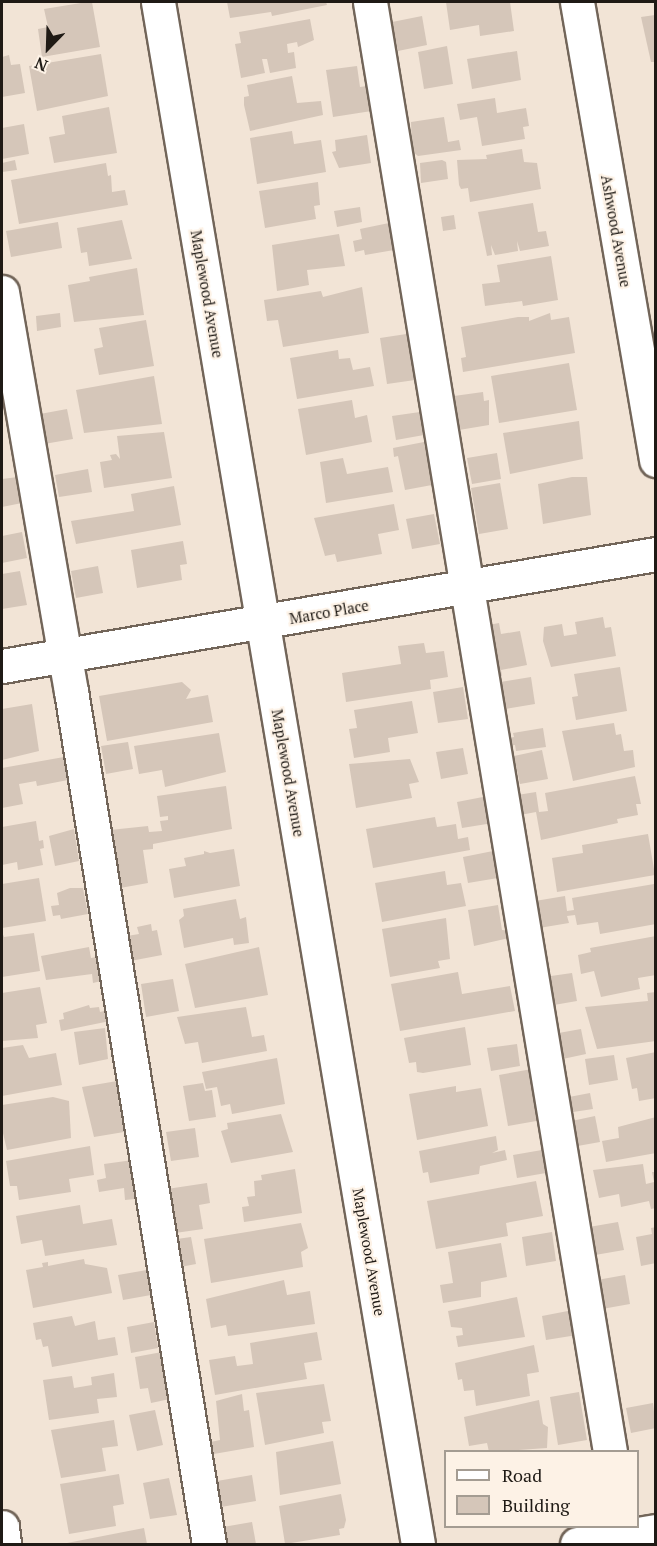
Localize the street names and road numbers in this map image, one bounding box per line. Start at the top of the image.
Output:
street label: Ashwood Avenue [597,173,635,289]
street label: Maplewood Avenue [187,229,227,359]
street label: Marco Place [288,596,370,628]
street label: Maplewood Avenue [268,708,308,838]
street label: Maplewood Avenue [349,1187,389,1317]

